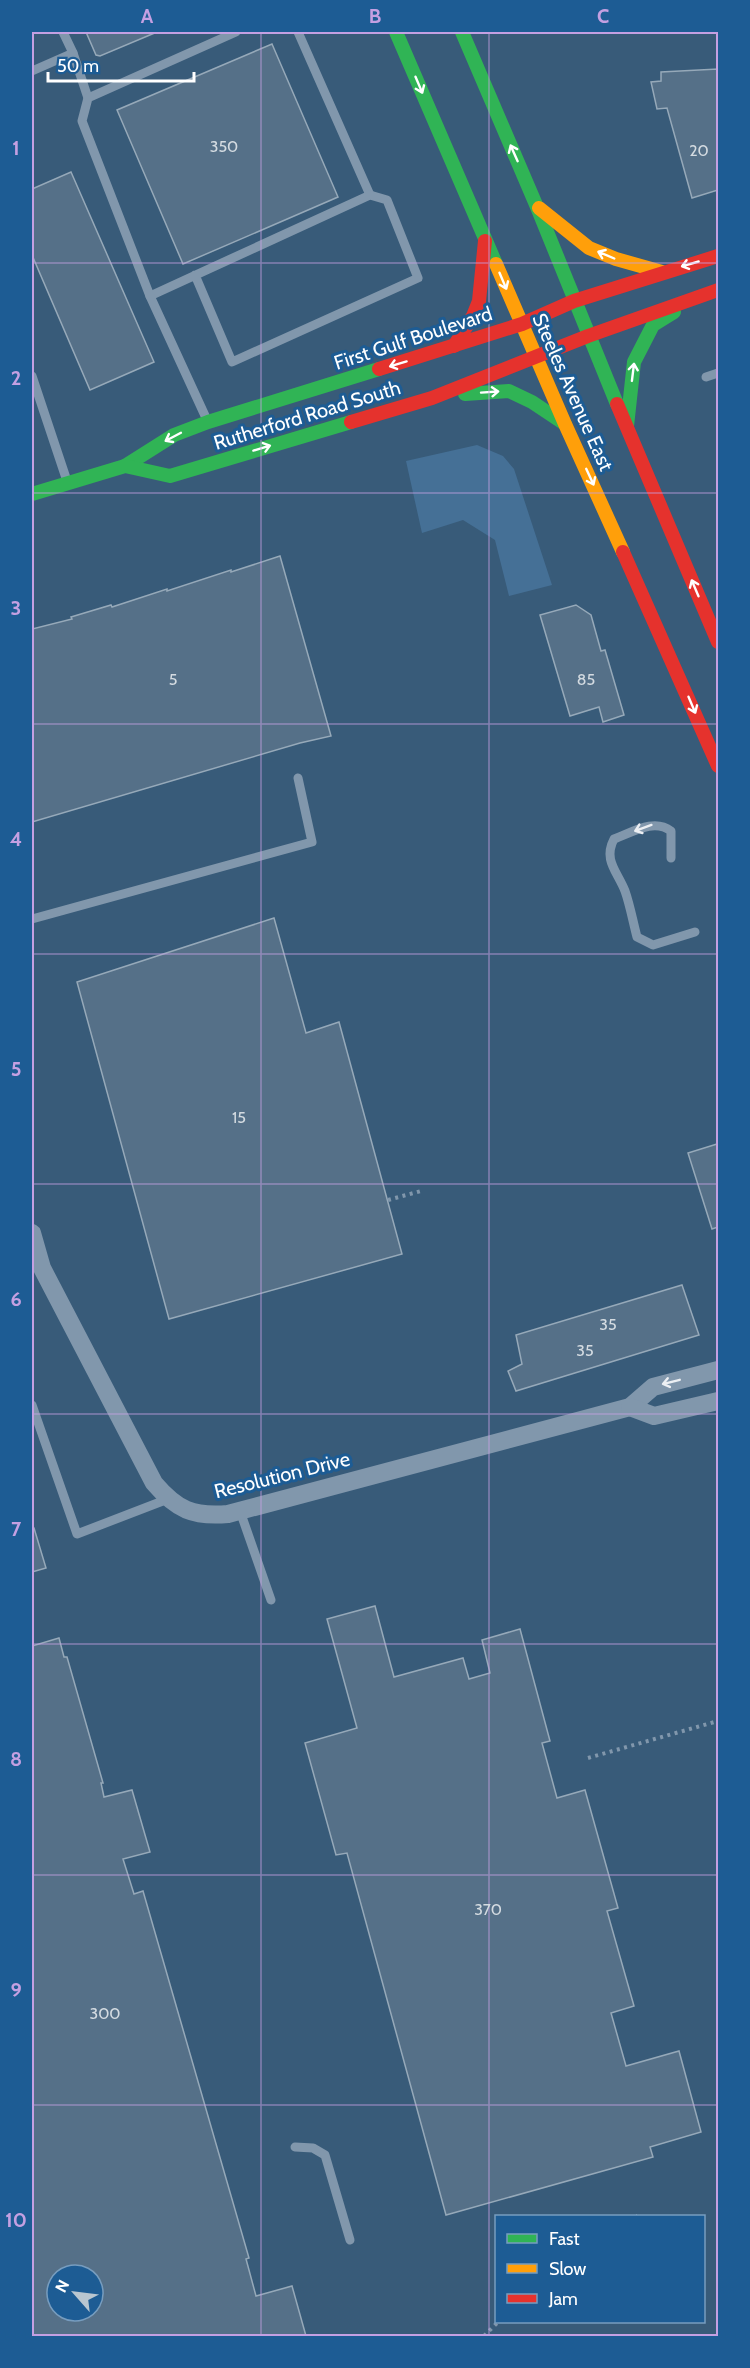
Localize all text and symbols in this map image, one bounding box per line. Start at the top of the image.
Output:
text: A [141,4,154,28]
text: B [369,4,381,28]
text: C [597,4,609,28]
scale bar [48,45,194,83]
text: 50 m [57,55,99,77]
one-way arrow [414,76,425,94]
text: 1 [12,136,20,160]
house number: 350 [210,137,238,156]
house number: 20 [689,141,709,160]
one-way arrow [508,144,519,163]
one-way arrow [597,249,616,260]
one-way arrow [681,258,700,270]
one-way arrow [498,271,509,289]
street label: First Gulf Boulevard [331,301,495,375]
street label: Steeles Avenue East [528,310,619,475]
one-way arrow [389,359,408,370]
one-way arrow [627,362,638,382]
text: 2 [11,366,21,390]
street label: Rutherford Road South [211,375,403,455]
one-way arrow [480,386,500,397]
one-way arrow [164,432,182,443]
one-way arrow [252,442,271,453]
one-way arrow [585,468,596,486]
one-way arrow [689,580,700,598]
text: 3 [11,596,21,620]
house number: 5 [169,670,177,689]
house number: 85 [577,670,595,689]
one-way arrow [687,695,698,713]
one-way arrow [634,823,652,834]
text: 4 [10,827,22,851]
text: 5 [11,1057,21,1081]
house number: 15 [232,1108,246,1127]
text: 6 [10,1287,22,1311]
house number: 35 [599,1315,617,1334]
house number: 35 [576,1341,594,1360]
one-way arrow [661,1377,680,1389]
street label: Resolution Drive [212,1447,352,1503]
text: 7 [11,1517,22,1541]
text: 8 [10,1747,22,1771]
house number: 370 [474,1900,502,1919]
text: 9 [10,1978,22,2002]
house number: 300 [90,2004,121,2023]
text: 10 [5,2208,27,2232]
legend [495,2215,705,2323]
text: Fast [549,2228,580,2250]
text: Slow [549,2258,586,2280]
north arrow [45,2263,105,2323]
text: N [51,2277,73,2296]
text: Jam [548,2288,578,2310]

